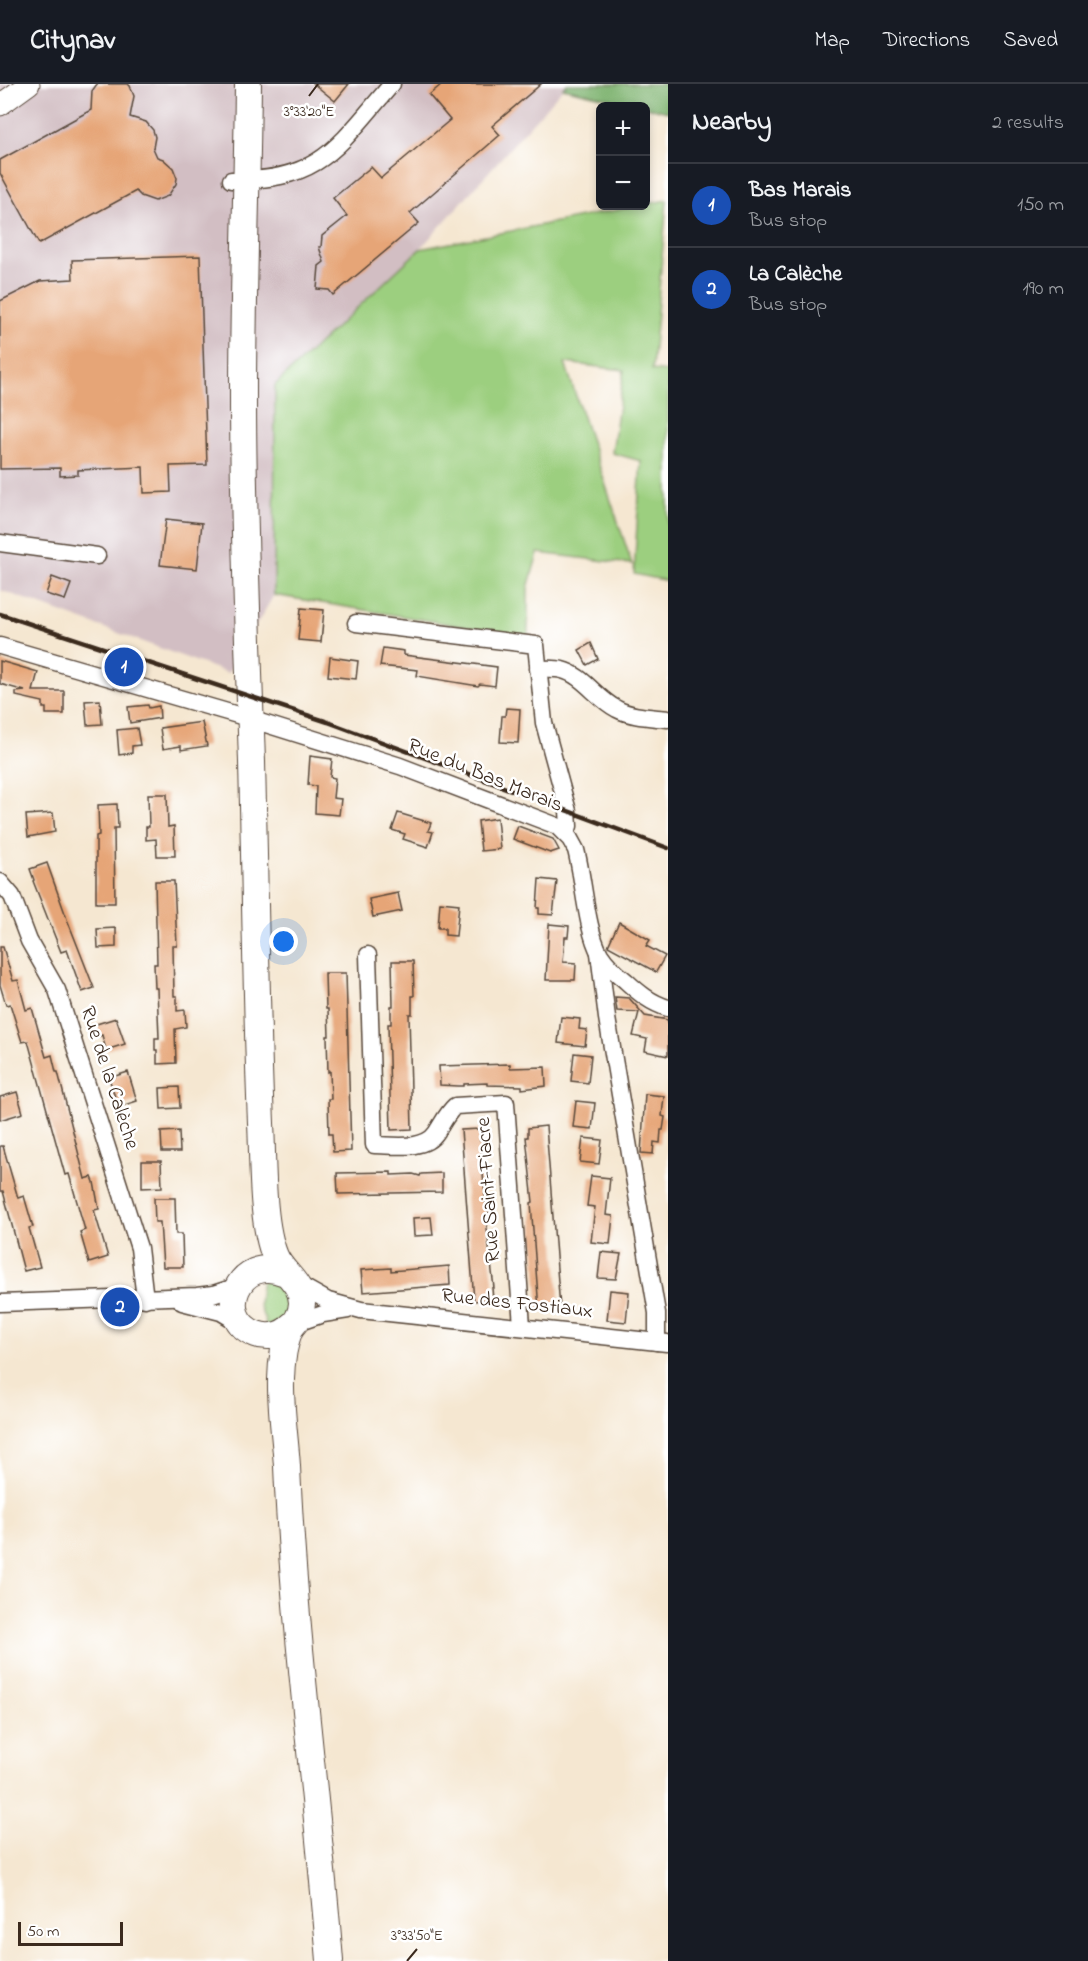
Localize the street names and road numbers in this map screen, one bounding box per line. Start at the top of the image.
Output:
street label: Rue du Bas Marais [403,731,567,821]
street label: Rue de la Calèche [72,1002,147,1154]
street label: Rue Saint-Fiacre [469,1116,509,1264]
street label: Rue des Fostiaux [440,1281,594,1327]

